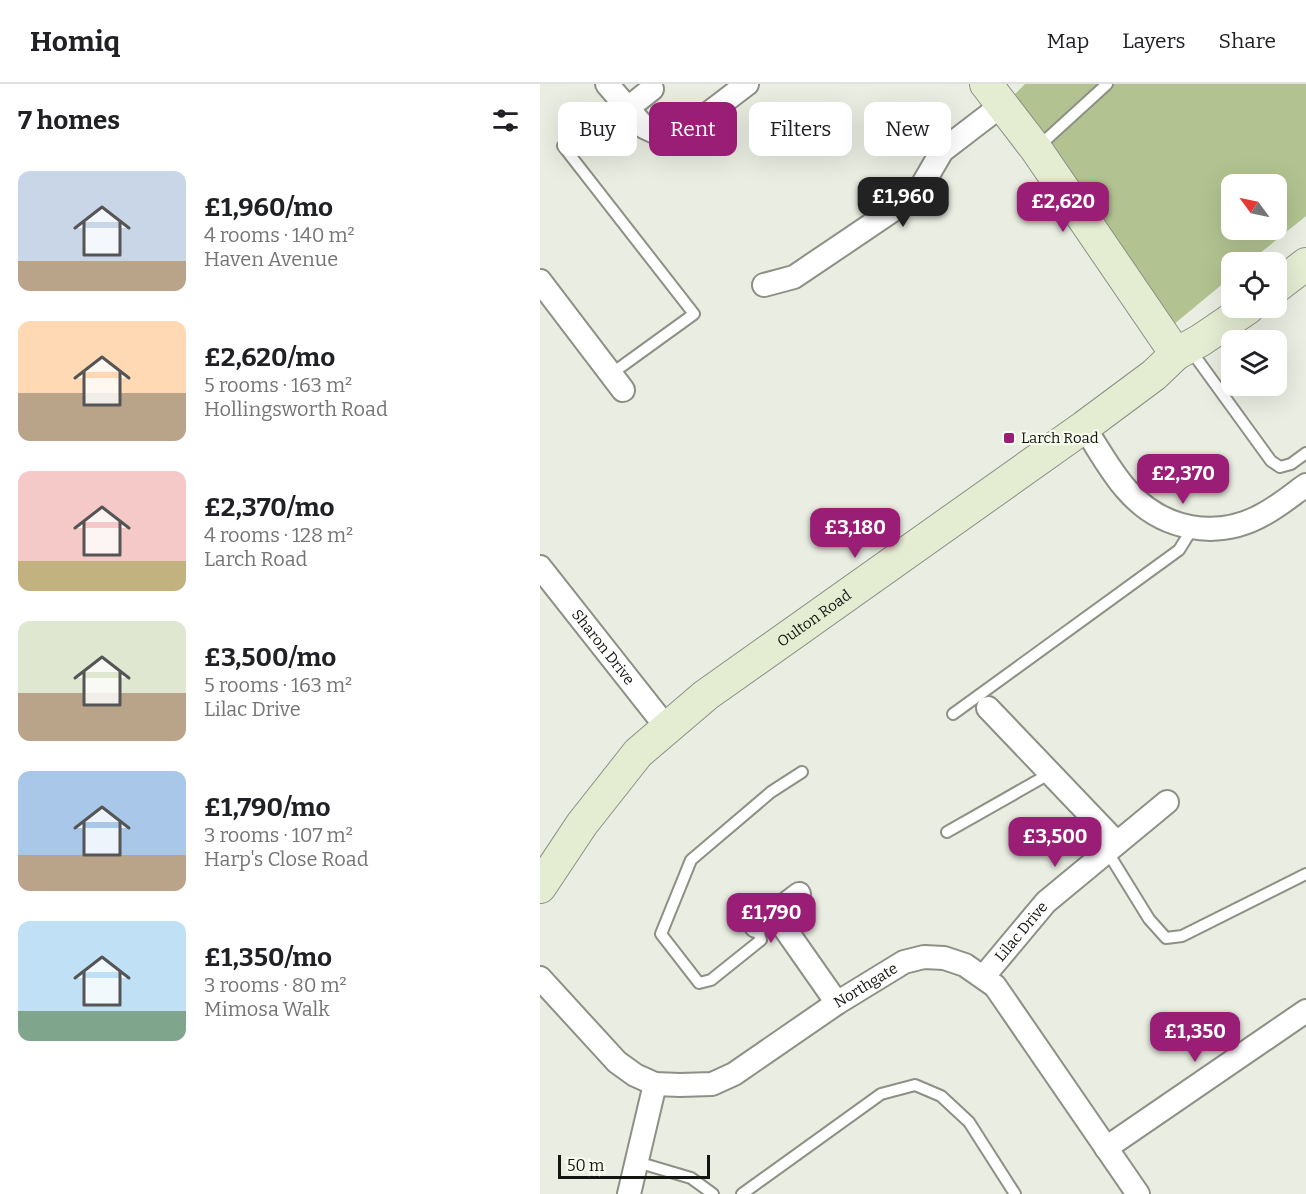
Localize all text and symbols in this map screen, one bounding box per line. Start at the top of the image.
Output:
text: Homiq [30,25,120,58]
text: Map [1047,28,1089,54]
text: Layers [1122,28,1186,54]
text: Share [1219,28,1276,54]
chip: Buy [558,102,637,156]
chip: Rent [649,102,737,156]
chip: Filters [749,102,852,156]
chip: New [864,102,951,156]
icon: filters [489,104,522,137]
text: 7 homes [18,105,120,136]
north arrow [1221,174,1287,240]
map controls [1221,174,1287,396]
pin: £1,960 [854,177,952,228]
pin: £2,620 [1014,182,1112,233]
text: £1,960 [872,184,934,208]
text: £2,620 [1031,189,1095,213]
text: £1,960/mo [204,192,333,223]
icon: home [66,195,138,267]
text: 4 rooms · 140 m² [204,223,355,247]
text: Haven Avenue [204,247,338,271]
button: locate [1221,252,1287,318]
button: layers [1221,330,1287,396]
text: £2,620/mo [204,342,335,373]
icon: home [66,345,138,417]
text: 5 rooms · 163 m² [204,373,352,397]
text: Hollingsworth Road [204,397,388,421]
place label: Larch Road [1021,429,1099,447]
marker: Larch Road [1002,431,1016,445]
pin: £2,370 [1134,454,1232,505]
text: £2,370 [1151,461,1215,485]
text: £2,370/mo [204,492,335,523]
icon: home [66,495,138,567]
pin: £3,180 [806,508,904,559]
text: £3,180 [824,515,886,539]
text: 4 rooms · 128 m² [204,523,353,547]
text: Larch Road [204,547,307,571]
street label: Oulton Road [774,586,855,651]
street label: Sharon Drive [568,606,638,688]
text: £3,500/mo [204,642,336,673]
icon: home [66,645,138,717]
text: 5 rooms · 163 m² [204,673,352,697]
text: Lilac Drive [204,697,301,721]
text: £1,790/mo [204,792,331,823]
icon: home [66,795,138,867]
pin: £3,500 [1006,817,1104,868]
text: 3 rooms · 107 m² [204,823,353,847]
text: £3,500 [1022,824,1088,848]
text: Harp's Close Road [204,847,369,871]
pin: £1,790 [722,893,820,944]
street label: Lilac Drive [991,898,1051,965]
text: £1,790 [741,900,801,924]
text: £1,350/mo [204,942,332,973]
icon: home [66,945,138,1017]
street label: Northgate [831,959,901,1012]
text: 3 rooms · 80 m² [204,973,347,997]
text: Mimosa Walk [204,997,330,1021]
pin: £1,350 [1146,1012,1244,1063]
text: £1,350 [1164,1019,1226,1043]
scale bar [558,1152,710,1180]
text: 50 m [567,1156,604,1175]

